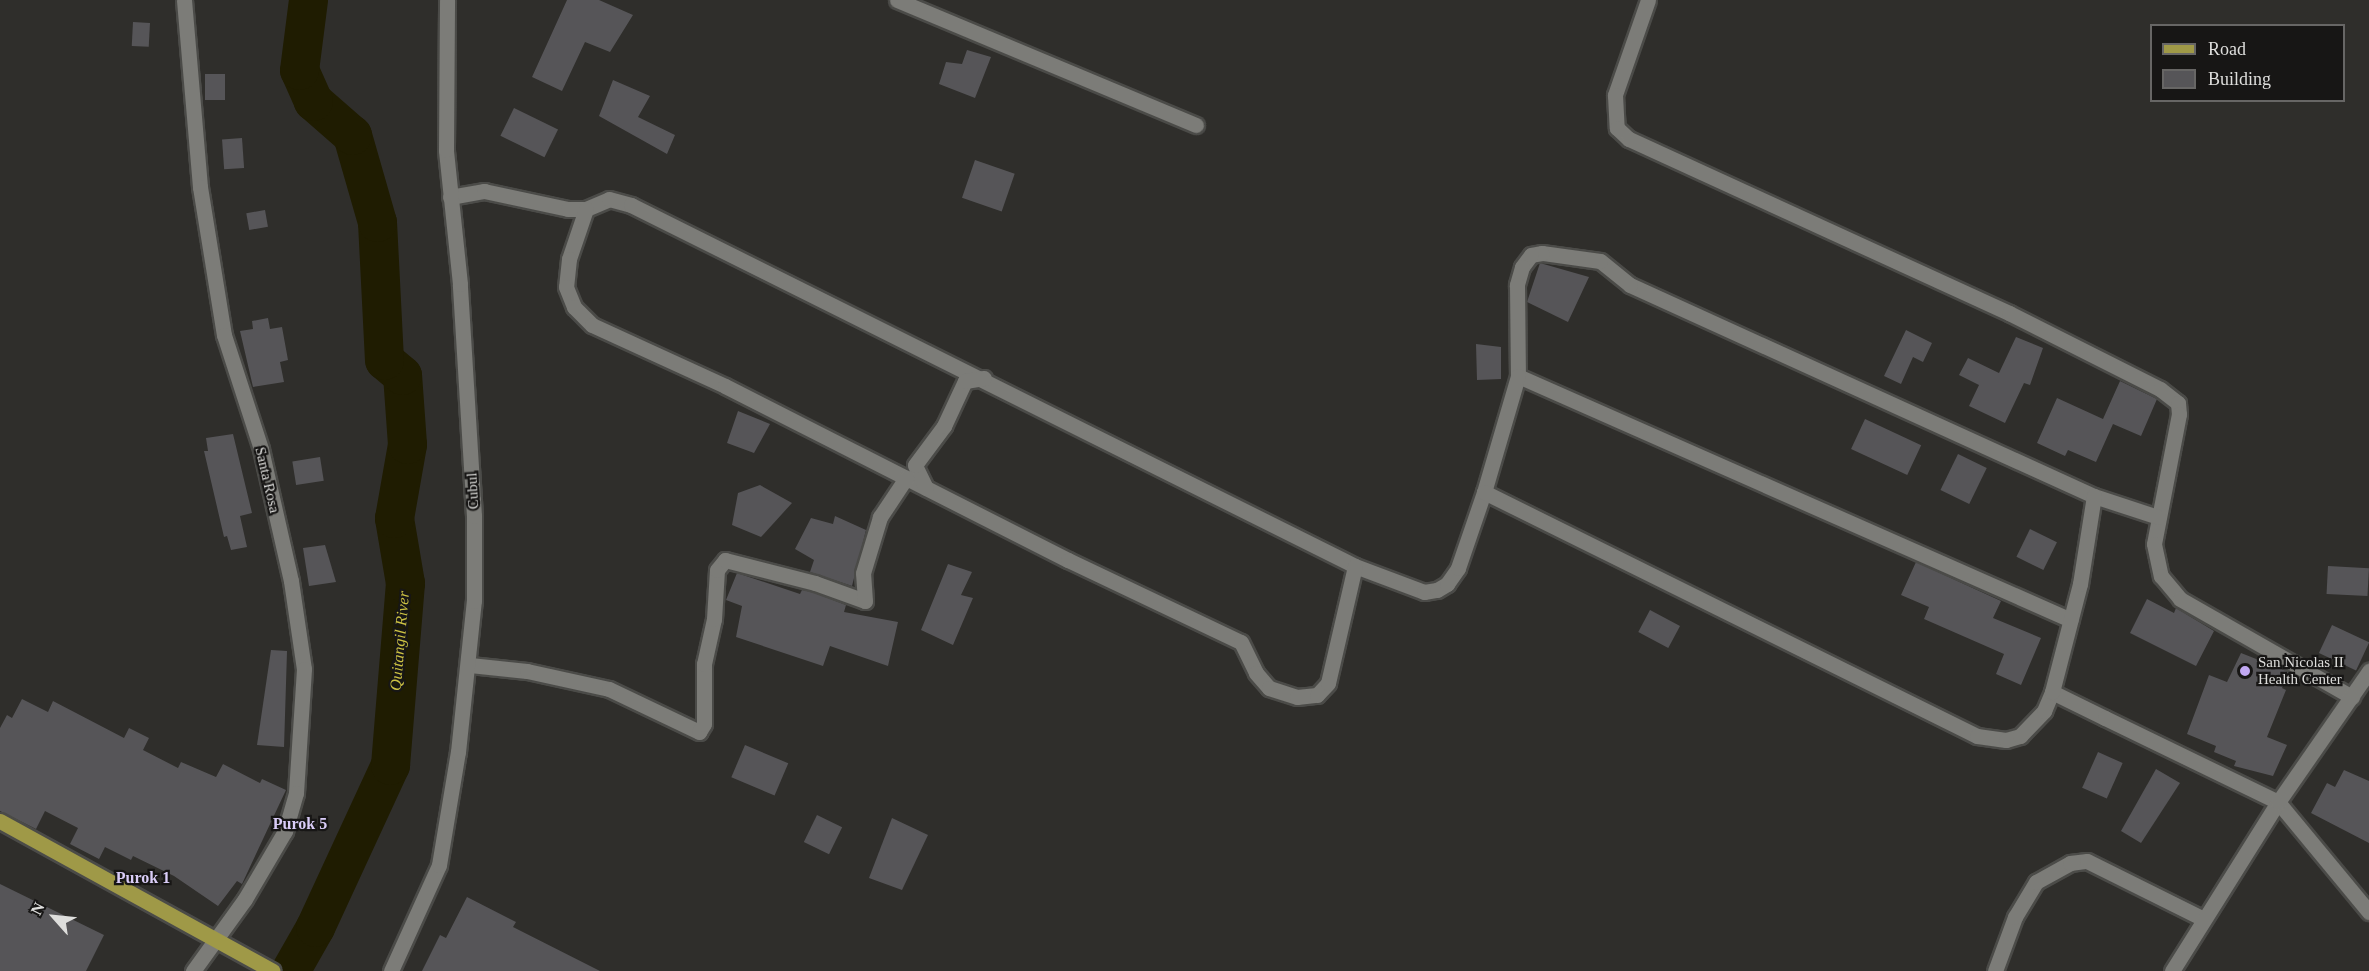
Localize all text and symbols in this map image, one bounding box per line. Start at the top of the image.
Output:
legend [2150,24,2345,102]
text: Road [2208,39,2246,59]
text: Building [2208,69,2271,89]
street label: Santa Rosa [251,445,283,515]
street label: Cubul [463,472,483,510]
water label: Quitangil River [386,590,414,692]
place label: San Nicolas II Health Center [2258,653,2344,688]
marker: San Nicolas II Health Center [2236,662,2254,680]
district label: Purok 5 [273,814,327,834]
district label: Purok 1 [116,868,170,888]
north arrow [24,887,84,947]
text: N [27,900,48,918]

